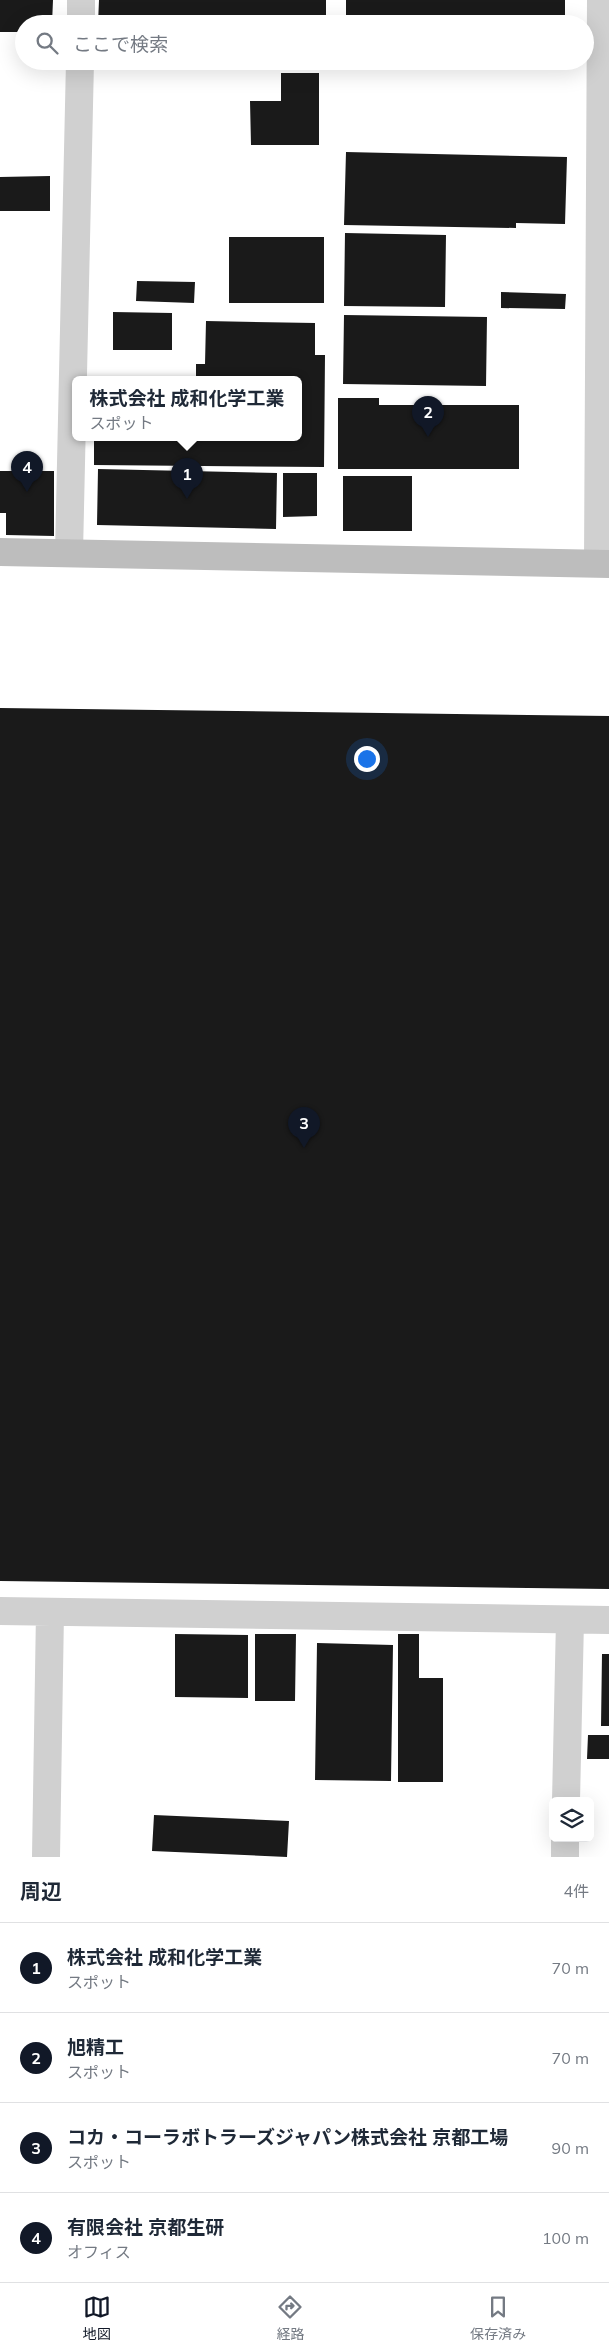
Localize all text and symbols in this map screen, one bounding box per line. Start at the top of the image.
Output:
search box [15,15,594,70]
icon: search [33,29,61,57]
text: ここで検索 [73,32,168,56]
popup [72,376,302,441]
text: 株式会社 成和化学工業 [89,386,285,410]
pin: 2 [412,396,444,437]
text: スポット [89,413,153,433]
pin: 4 [11,451,43,492]
pin: 1 [171,458,203,499]
your location [354,746,380,772]
pin: 3 [288,1107,320,1148]
map controls [549,1797,594,1842]
button: layers [549,1797,594,1842]
text: 周辺 [20,1878,62,1904]
text: 4件 [563,1881,589,1901]
text: 株式会社 成和化学工業 [67,1945,262,1969]
text: 1 [31,1958,41,1978]
text: 70 m [552,1958,589,1978]
text: スポット [67,1972,131,1992]
text: 旭精工 [67,2035,124,2059]
text: 2 [31,2048,41,2068]
text: 70 m [552,2048,589,2068]
text: スポット [67,2062,131,2082]
text: コカ・コーラボトラーズジャパン株式会社 京都工場 [67,2125,508,2149]
text: 3 [31,2138,41,2158]
text: 90 m [552,2138,589,2158]
text: スポット [67,2152,131,2172]
text: 有限会社 京都生研 [67,2215,224,2239]
text: 4 [31,2228,41,2248]
text: 100 m [542,2228,589,2248]
text: オフィス [67,2242,131,2262]
tab: 地図 [83,2293,111,2343]
tab: 経路 [276,2293,304,2343]
tab: 保存済み [470,2293,526,2343]

